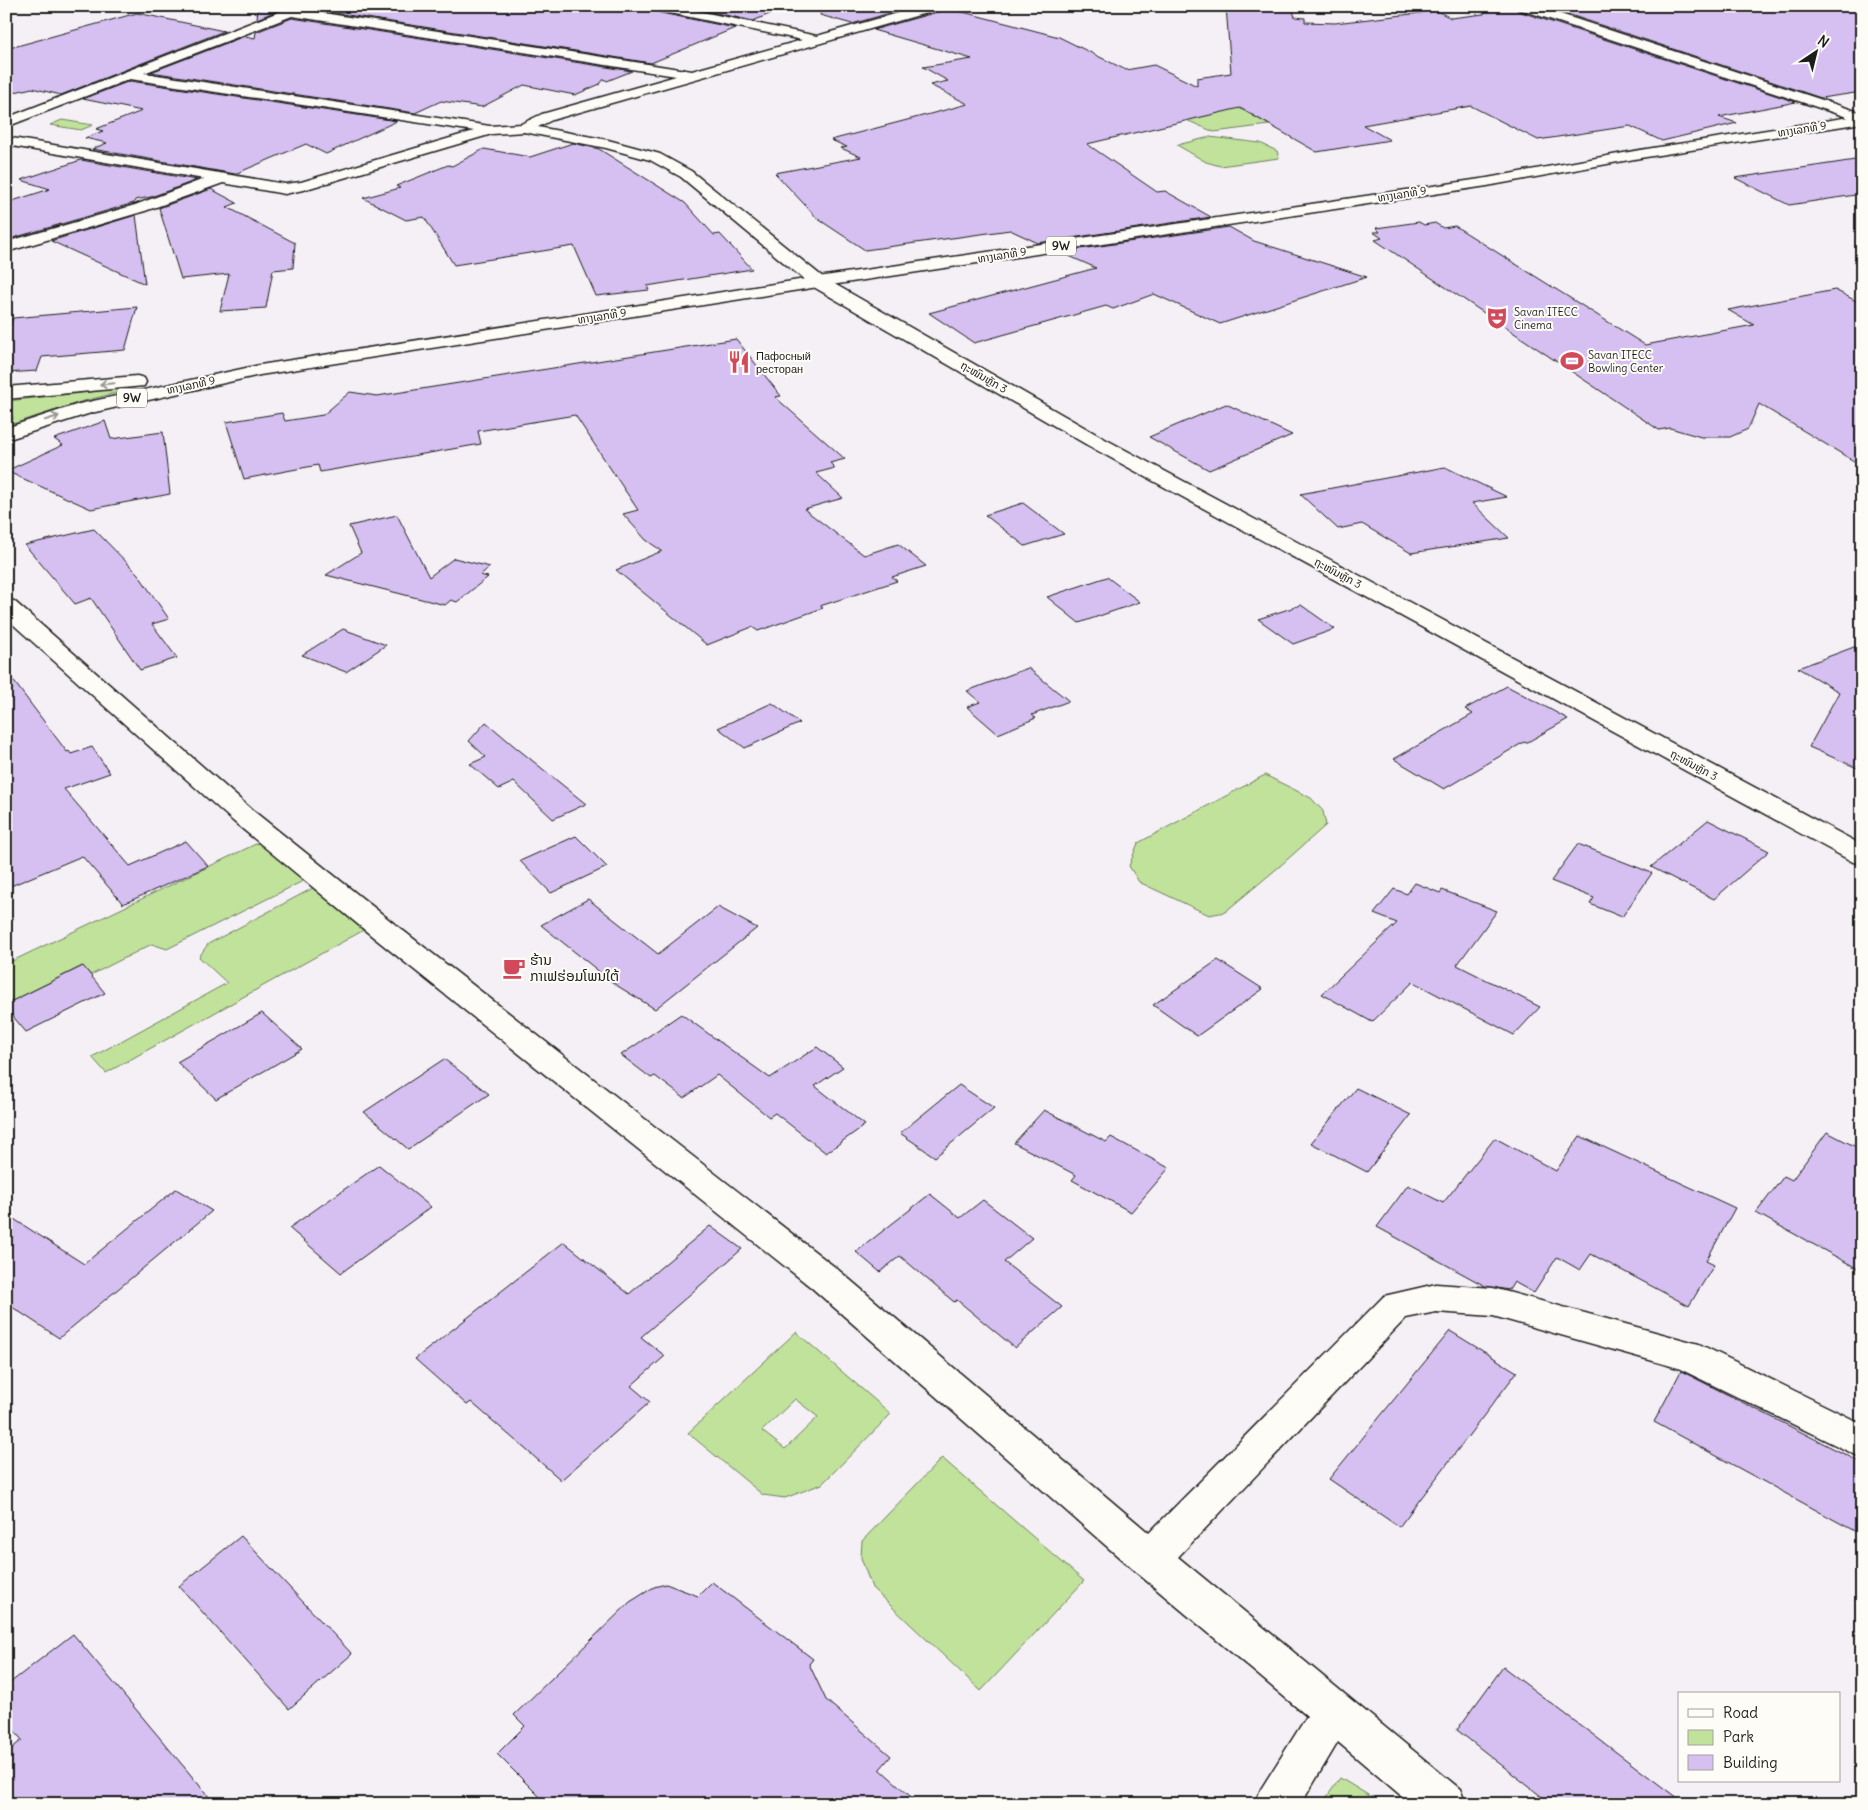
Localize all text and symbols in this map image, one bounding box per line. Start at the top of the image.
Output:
north arrow [1790,28,1840,78]
text: N [1814,31,1833,52]
street label: ທາງເລກທີ 9 [1777,118,1827,140]
street label: ທາງເລກທີ 9 [1377,183,1427,205]
road number: 9W [1046,237,1076,256]
street label: ທາງເລກທີ 9 [977,244,1027,266]
street label: ທາງເລກທີ 9 [577,305,627,327]
theatre icon: Savan ITECC Cinema [1484,305,1510,331]
place label: Savan ITECC Cinema [1514,305,1578,332]
sports icon: Savan ITECC Bowling Center [1559,348,1585,374]
place label: Savan ITECC Bowling Center [1588,348,1664,375]
restaurant icon: Пафосный ресторан [726,349,752,375]
place label: Пафосный ресторан [756,349,811,376]
street label: ຖະໜົນຫຼັກ 3 [958,358,1010,396]
street label: ທາງເລກທີ 9 [165,373,217,397]
one-way arrow [100,379,116,389]
road number: 9W [117,388,147,408]
one-way arrow [44,413,60,423]
street label: ຖະໜົນຫຼັກ 3 [1312,555,1364,591]
street label: ຖະໜົນຫຼັກ 3 [1668,747,1720,783]
place label: ຮ້ານ ກາເຟຮ່ອມໂພນໃຕ້ [530,951,619,985]
cafe icon: ຮ້ານ ກາເຟຮ່ອມໂພນໃຕ້ [501,955,527,981]
legend [1678,1692,1840,1782]
text: Road [1723,1703,1758,1722]
text: Park [1723,1727,1754,1746]
text: Building [1723,1753,1778,1772]

